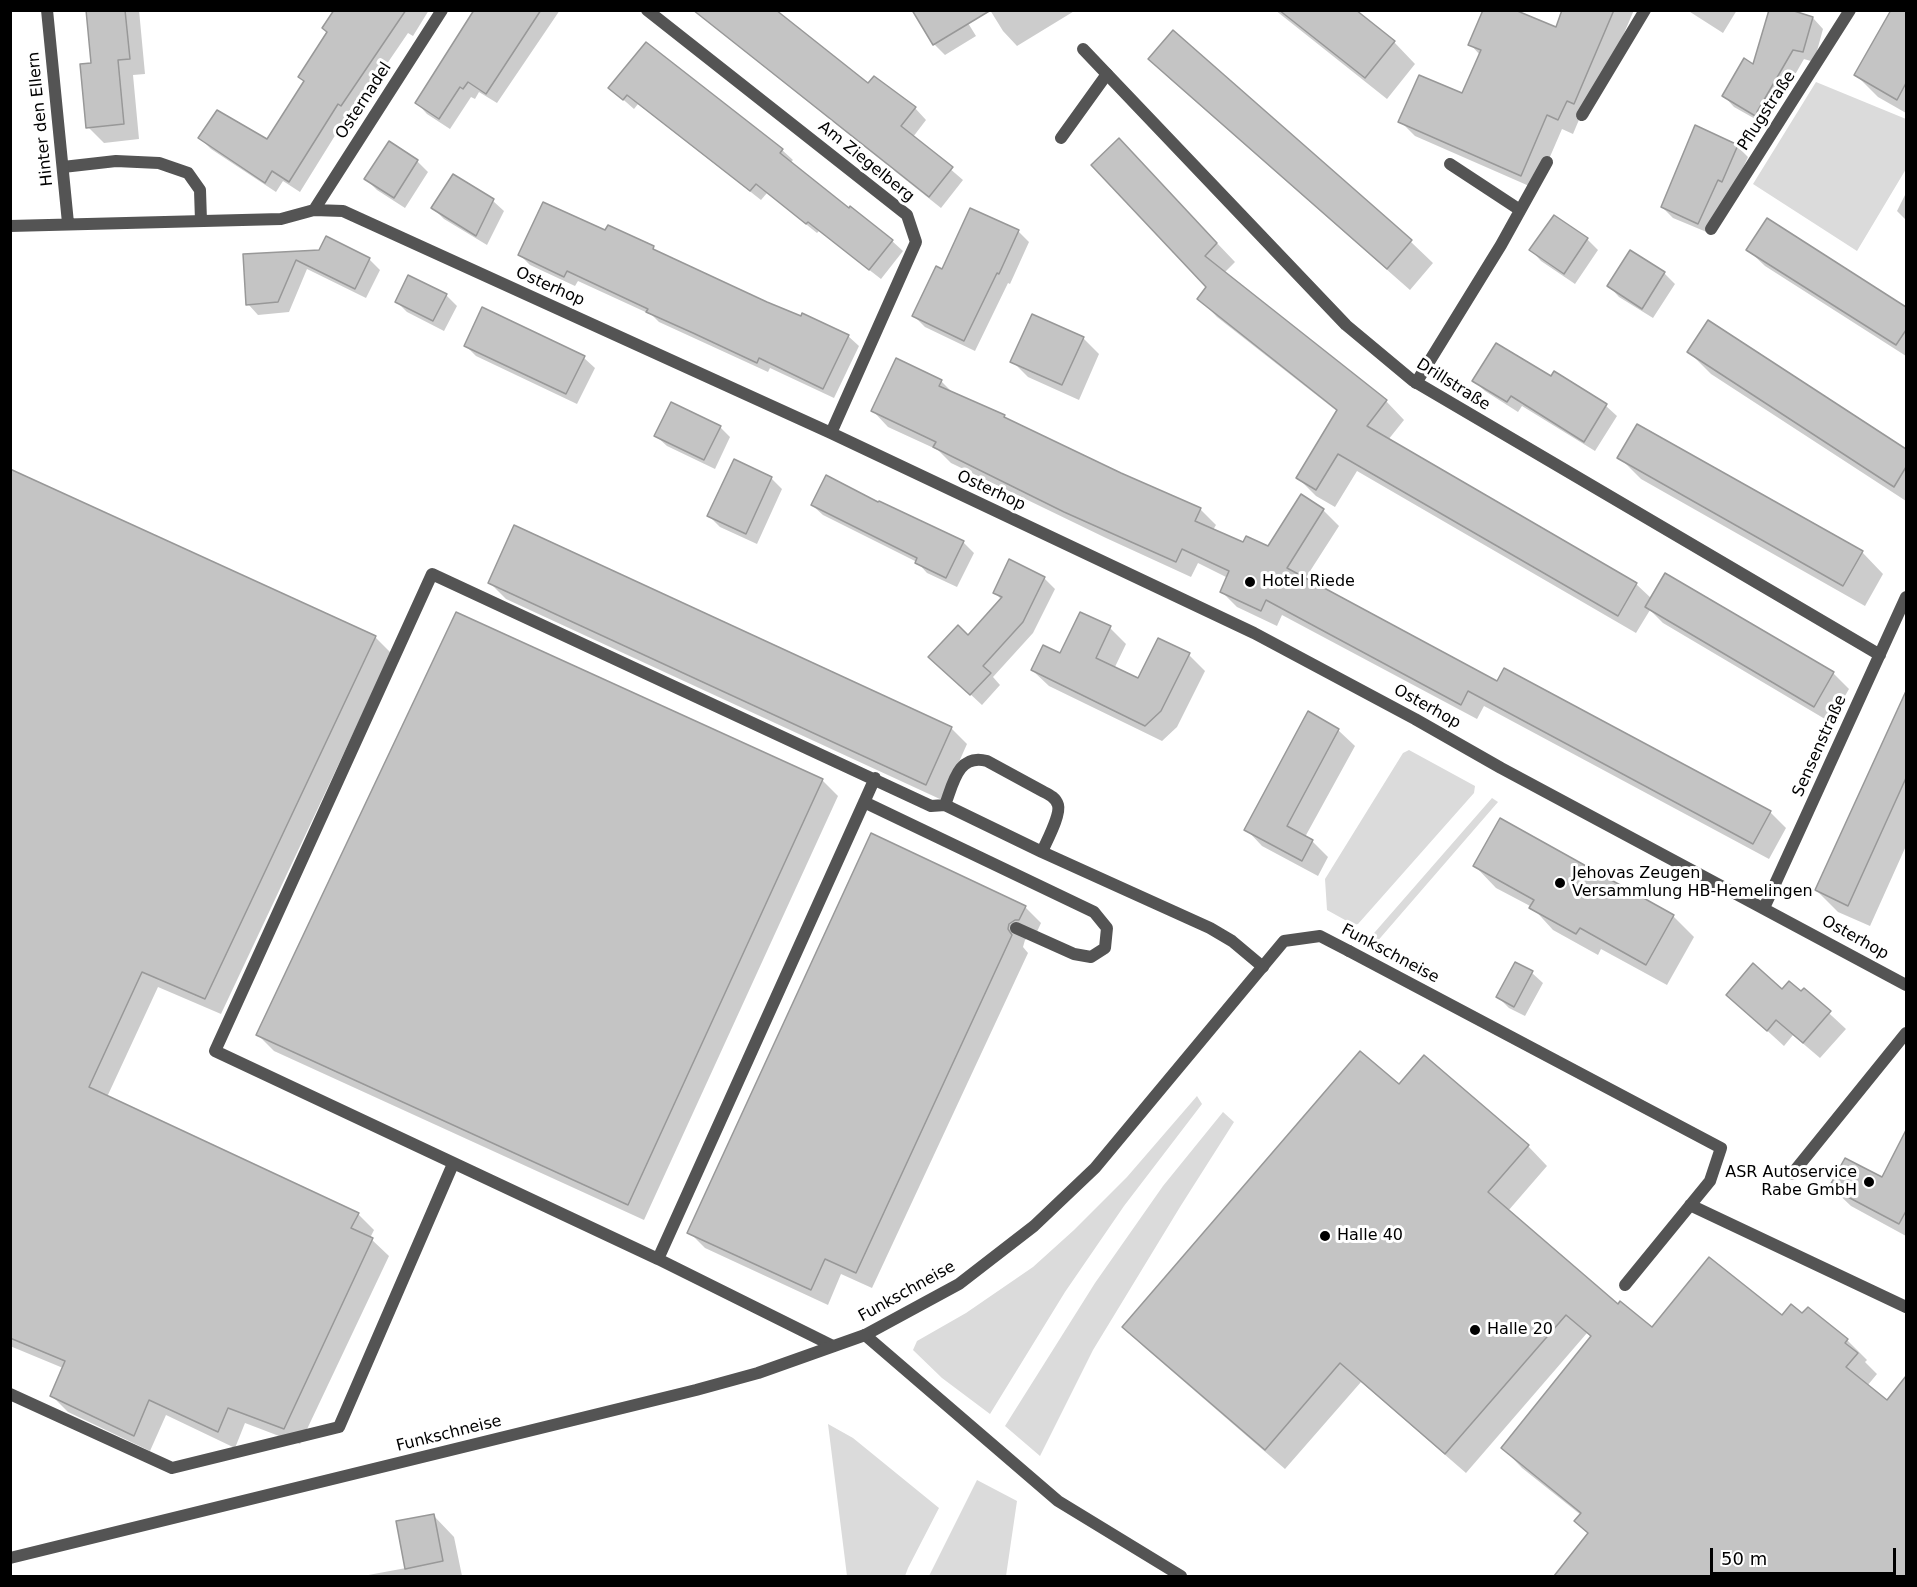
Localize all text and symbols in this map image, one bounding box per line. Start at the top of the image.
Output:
street label: Hinter den Ellern [24,51,58,187]
street label: Osternadel [332,59,396,143]
street label: Pflugstraße [1734,68,1800,154]
street label: Am Ziegelberg [814,117,918,207]
street label: Osterhop [513,263,587,311]
street label: Drillstraße [1413,355,1493,415]
street label: Osterhop [954,467,1028,515]
place label: Hotel Riede [1262,572,1355,592]
marker: Hotel Riede [1243,575,1257,589]
street label: Osterhop [1390,681,1464,733]
street label: Sensenstraße [1789,692,1851,800]
place label: Jehovas Zeugen Versammlung HB-Hemelingen [1572,864,1813,902]
marker: Jehovas Zeugen Versammlung HB-Hemelingen [1553,876,1567,890]
street label: Osterhop [1818,912,1892,964]
street label: Funkschneise [1338,920,1442,988]
place label: ASR Autoservice Rabe GmbH [1725,1163,1857,1201]
marker: ASR Autoservice Rabe GmbH [1862,1175,1876,1189]
place label: Halle 40 [1337,1226,1403,1246]
marker: Halle 40 [1318,1229,1332,1243]
street label: Funkschneise [855,1257,959,1327]
place label: Halle 20 [1487,1320,1553,1340]
marker: Halle 20 [1468,1323,1482,1337]
street label: Funkschneise [394,1412,504,1456]
scale bar [1713,1536,1899,1574]
text: 50 m [1721,1548,1767,1569]

